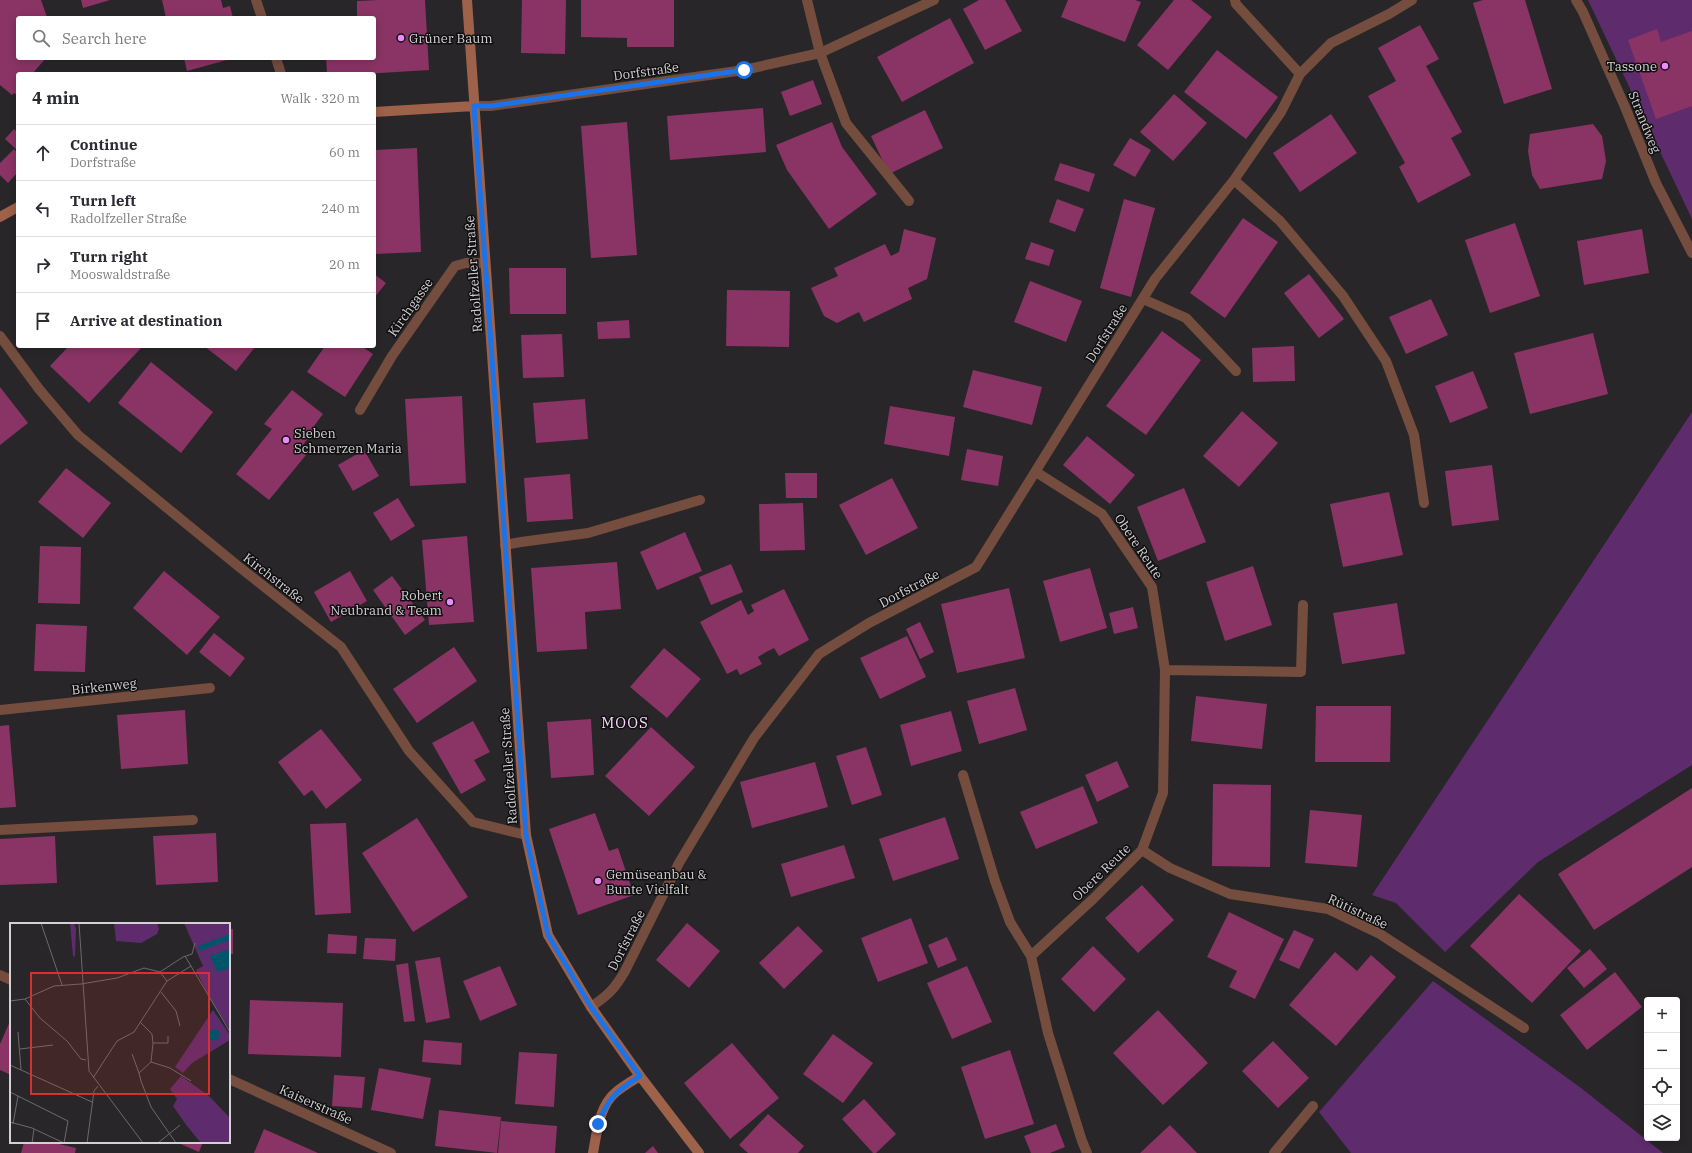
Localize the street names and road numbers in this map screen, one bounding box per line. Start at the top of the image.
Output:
street label: Dorfstraße [612,58,680,84]
street label: Strandweg [1624,89,1665,156]
street label: Radolfzeller Straße [461,215,486,333]
street label: Kirchgasse [384,275,437,340]
street label: Dorfstraße [1082,301,1131,366]
street label: Obere Reute [1111,510,1167,582]
street label: Kirchstraße [240,549,308,608]
street label: Dorfstraße [876,565,942,611]
street label: Birkenweg [71,675,137,698]
street label: Radolfzeller Straße [496,707,521,825]
street label: Obere Reute [1068,840,1134,905]
street label: Rütistraße [1325,890,1391,933]
street label: Dorfstraße [604,907,649,973]
street label: Kaiserstraße [277,1081,355,1128]

